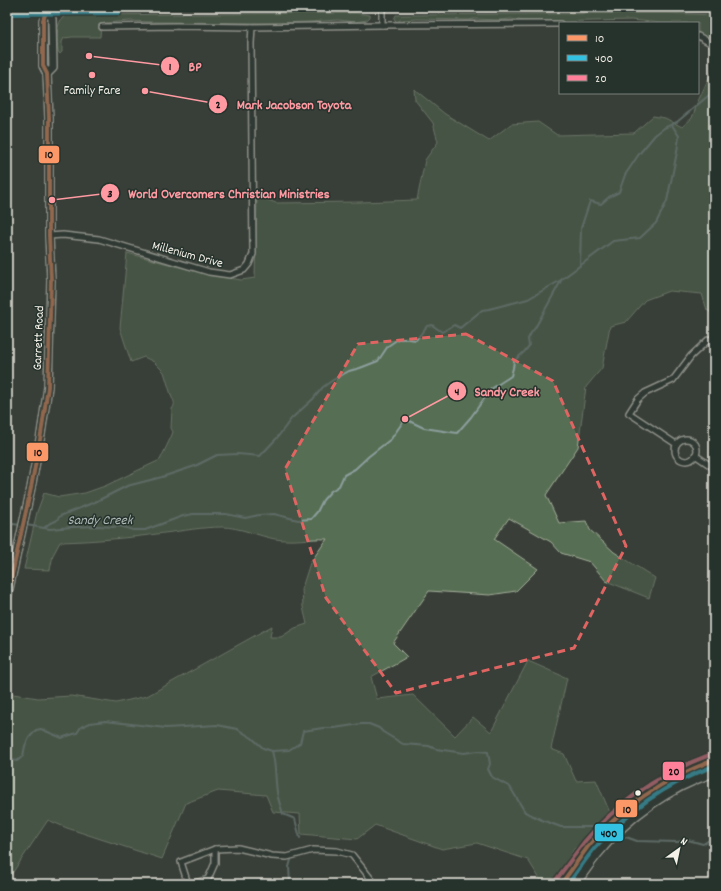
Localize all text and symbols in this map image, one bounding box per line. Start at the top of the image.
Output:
legend [559,22,699,94]
text: 10 [595,31,604,48]
text: 400 [595,51,613,68]
callout: BP [160,53,209,79]
text: BP [189,58,202,78]
text: 1 [169,59,172,76]
marker: Family Fare [87,70,97,80]
text: 20 [595,71,607,88]
place label: Family Fare [64,82,121,101]
callout: Mark Jacobson Toyota [208,91,359,117]
text: Mark Jacobson Toyota [237,96,353,116]
text: 2 [215,97,221,114]
line badge: 10 [38,145,60,164]
text: 10 [45,148,53,164]
callout: World Overcomers Christian Ministries [100,180,338,206]
text: World Overcomers Christian Ministries [128,185,330,205]
text: 3 [107,186,113,203]
street label: Millenium Drive [150,237,225,274]
street label: Garrett Road [29,305,50,371]
callout: Sandy Creek [447,378,548,404]
text: Sandy Creek [475,383,540,403]
text: 4 [455,384,460,401]
line badge: 10 [26,442,49,462]
text: 10 [34,446,42,462]
water label: Sandy Creek [68,511,134,531]
line badge: 20 [662,761,685,781]
text: 20 [669,765,679,781]
unlabelled marker [633,788,643,798]
line badge: 10 [615,799,638,818]
text: 10 [623,803,631,819]
line badge: 400 [594,823,624,842]
text: 400 [601,827,617,843]
north arrow [659,829,699,869]
text: N [677,834,690,851]

